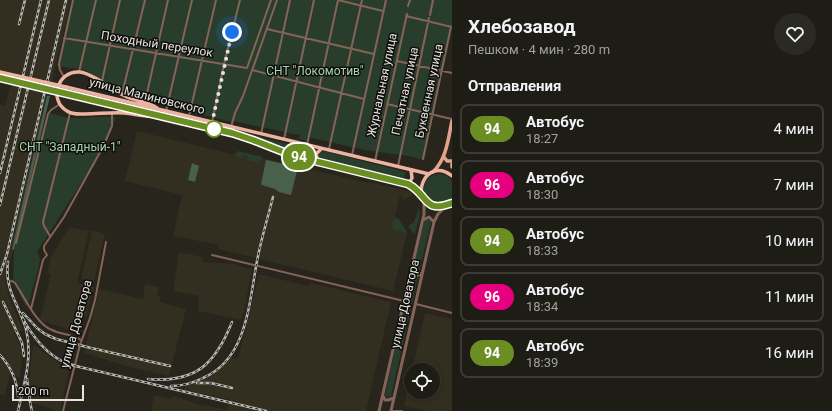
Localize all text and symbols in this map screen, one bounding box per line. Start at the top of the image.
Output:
button: heart [774,13,816,55]
text: Хлебозавод [468,15,576,38]
your location [222,22,242,42]
street label: Походный переулок [100,28,214,60]
street label: Журнальная улица [364,32,400,138]
text: Пешком · 4 мин · 280 m [468,42,610,57]
street label: Буквенная улица [412,43,446,139]
street label: Печатная улица [389,46,421,136]
park label: СНТ "Локомотив" [266,64,364,78]
street label: улица Малиновского [88,75,206,117]
text: Отправления [468,77,561,95]
text: Автобус [526,113,584,131]
unlabelled marker [205,120,223,138]
text: 4 мин [773,120,814,138]
text: 94 [484,121,500,137]
text: 18:27 [526,131,558,146]
park label: СНТ "Западный-1" [19,140,121,154]
line badge: 94 [281,144,317,170]
text: 94 [291,149,307,165]
text: Автобус [526,169,584,187]
text: 7 мин [773,176,814,194]
text: 96 [484,177,500,193]
text: 18:30 [526,187,558,202]
text: Автобус [526,225,584,243]
text: 10 мин [765,232,814,250]
text: 94 [484,233,500,249]
text: 18:33 [526,243,558,258]
street label: улица Доватора [388,258,422,350]
street label: улица Доватора [57,278,95,370]
text: Автобус [526,281,584,299]
text: 11 мин [765,288,814,306]
text: 96 [484,289,500,305]
text: 18:34 [526,299,558,314]
text: Автобус [526,337,584,355]
text: 16 мин [765,344,814,362]
text: 94 [484,345,500,361]
text: 18:39 [526,355,558,370]
map controls [404,363,440,399]
button: locate [404,363,440,399]
scale bar [12,383,84,402]
text: 200 m [18,385,49,398]

